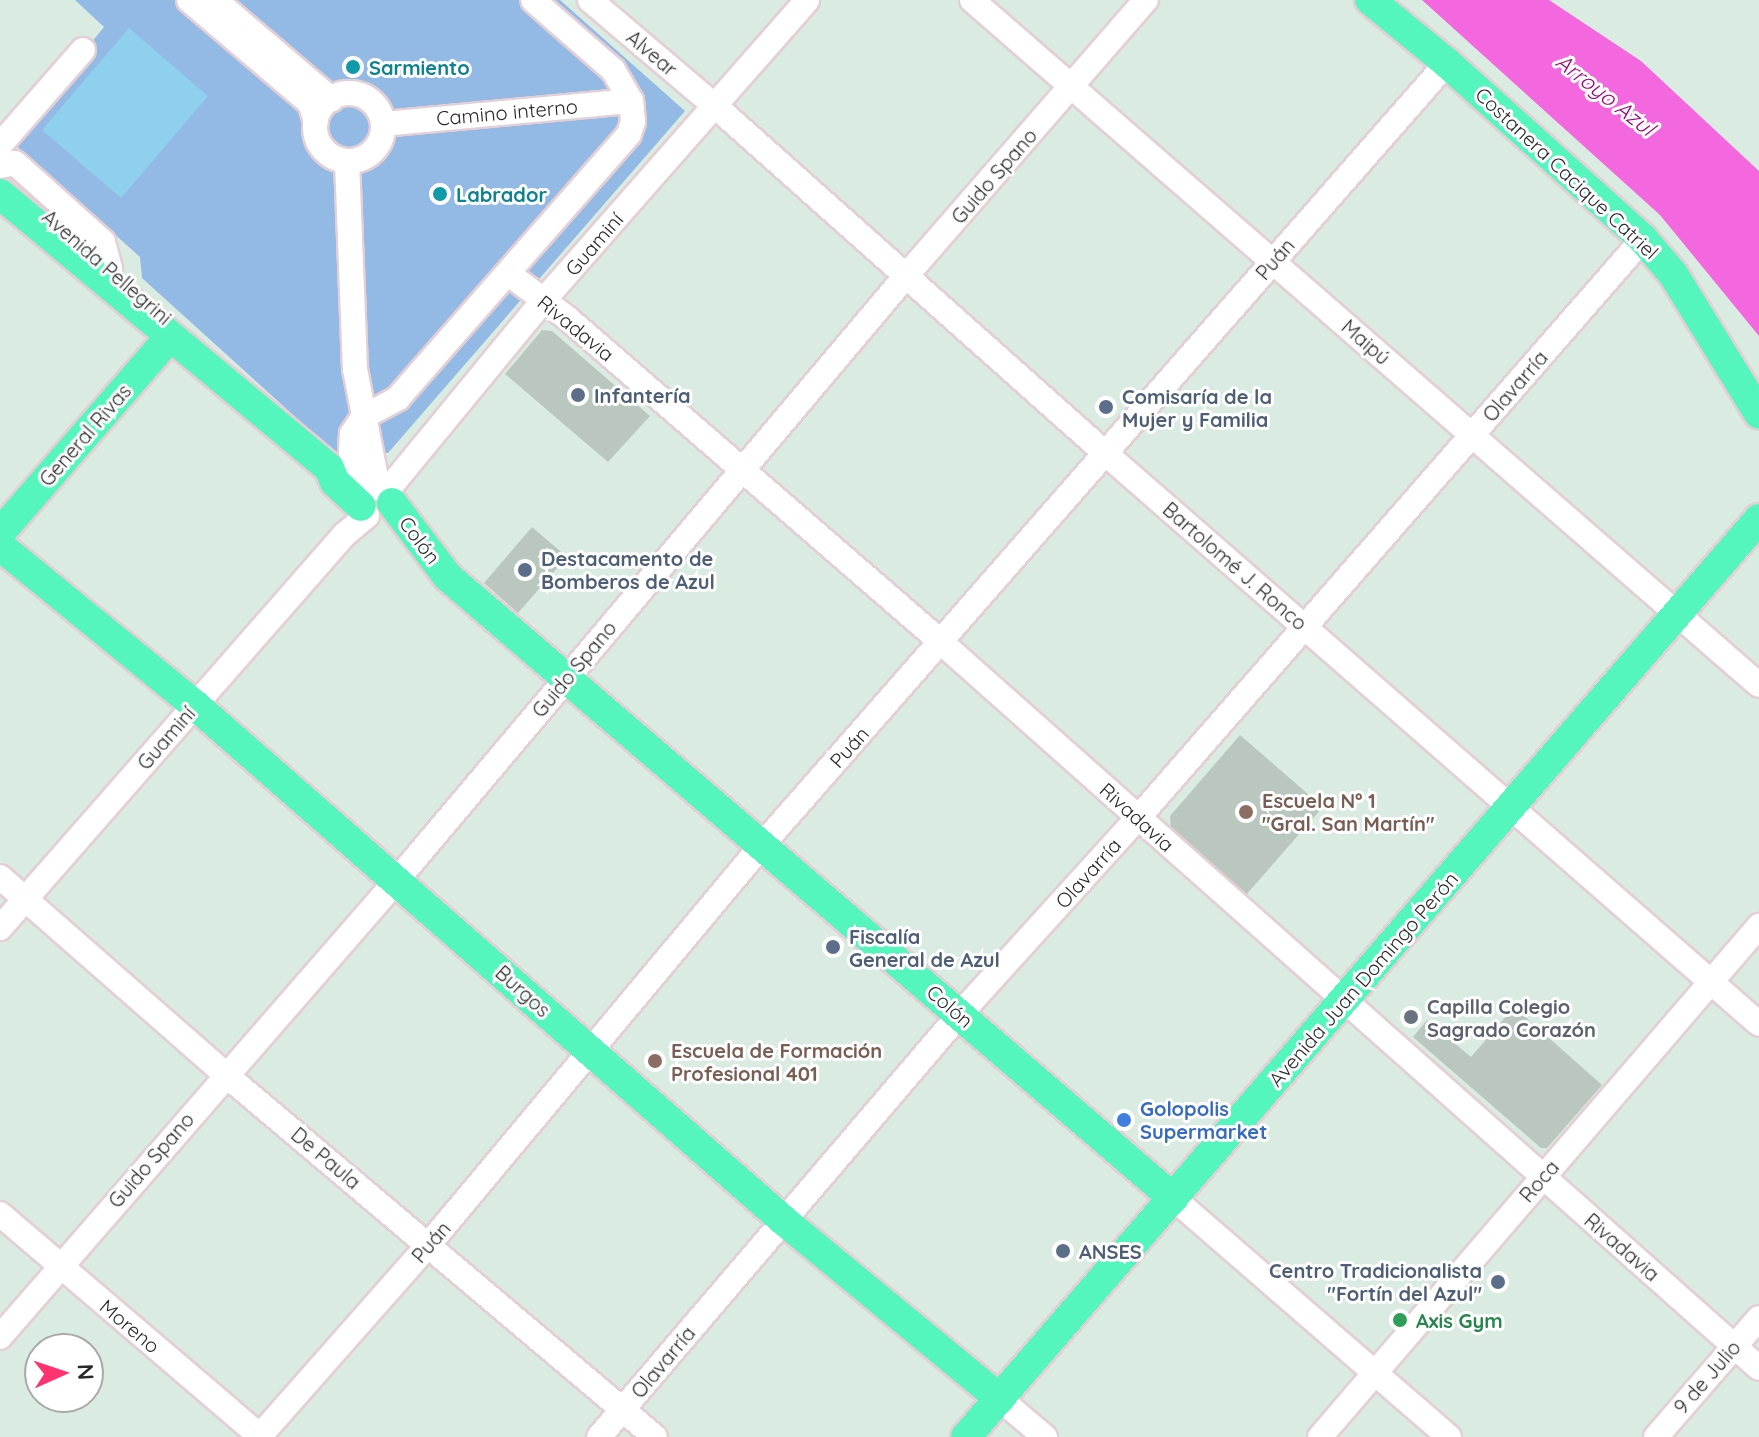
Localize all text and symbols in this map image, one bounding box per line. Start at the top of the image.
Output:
street label: Alvear [622,25,682,81]
water label: Arroyo Azul [1550,48,1660,142]
place label: Sarmiento [369,55,470,79]
marker: Sarmiento [344,58,362,76]
street label: Costanera Cacique Catriel [1471,82,1663,264]
street label: Camino interno [435,94,579,130]
street label: Guido Spano [946,123,1042,229]
place label: Labrador [456,182,547,206]
marker: Labrador [431,185,449,203]
street label: Avenida Pellegrini [38,204,176,330]
street label: Guaminí [560,208,628,280]
street label: Puán [1251,233,1299,285]
street label: Rivadavia [533,290,619,366]
street label: Maipú [1337,314,1395,370]
street label: Olavarría [1478,346,1552,426]
street label: General Rivas [34,379,136,491]
place label: Infantería [594,383,690,407]
place label: Comisaría de la Mujer y Familia [1122,384,1272,431]
marker: Infantería [569,386,587,404]
marker: Comisaría de la Mujer y Familia [1097,398,1115,416]
street label: Bartolomé J. Ronco [1158,497,1312,635]
street label: Colón [394,511,446,569]
place label: Destacamento de Bomberos de Azul [541,546,715,593]
marker: Destacamento de Bomberos de Azul [516,561,534,579]
street label: Guido Spano [527,616,621,722]
street label: Guaminí [132,702,200,774]
street label: Puán [824,722,874,772]
street label: Rivadavia [1095,778,1179,856]
place label: Escuela Nº 1 "Gral. San Martín" [1262,788,1435,835]
marker: Escuela Nº 1 "Gral. San Martín" [1237,803,1255,821]
street label: Olavarría [1050,833,1126,913]
street label: Avenida Juan Domingo Perón [1263,867,1463,1091]
place label: Fiscalía General de Azul [849,924,1000,971]
marker: Fiscalía General de Azul [824,938,842,956]
street label: Burgos [491,960,555,1022]
street label: Colón [922,979,978,1033]
place label: Capilla Colegio Sagrado Corazón [1427,994,1596,1041]
marker: Capilla Colegio Sagrado Corazón [1402,1008,1420,1026]
place label: Escuela de Formación Profesional 401 [671,1038,882,1085]
marker: Escuela de Formación Profesional 401 [646,1052,664,1070]
place label: Golopolis Supermarket [1140,1096,1267,1143]
street label: Guido Spano [103,1107,199,1213]
marker: Golopolis Supermarket [1115,1111,1133,1129]
street label: De Paula [286,1122,366,1194]
street label: Roca [1514,1155,1564,1207]
street label: Rivadavia [1580,1208,1664,1286]
street label: Puán [407,1216,455,1268]
place label: ANSES [1079,1239,1142,1263]
marker: ANSES [1054,1242,1072,1260]
place label: Centro Tradicionalista "Fortín del Azul" [1269,1258,1482,1305]
marker: Centro Tradicionalista "Fortín del Azul" [1489,1273,1507,1291]
street label: Moreno [95,1294,165,1358]
place label: Axis Gym [1416,1308,1503,1332]
marker: Axis Gym [1391,1311,1409,1329]
street label: Olavarría [626,1321,700,1403]
north arrow [24,1333,104,1413]
street label: 9 de Julio [1669,1335,1745,1419]
text: N [72,1363,100,1381]

